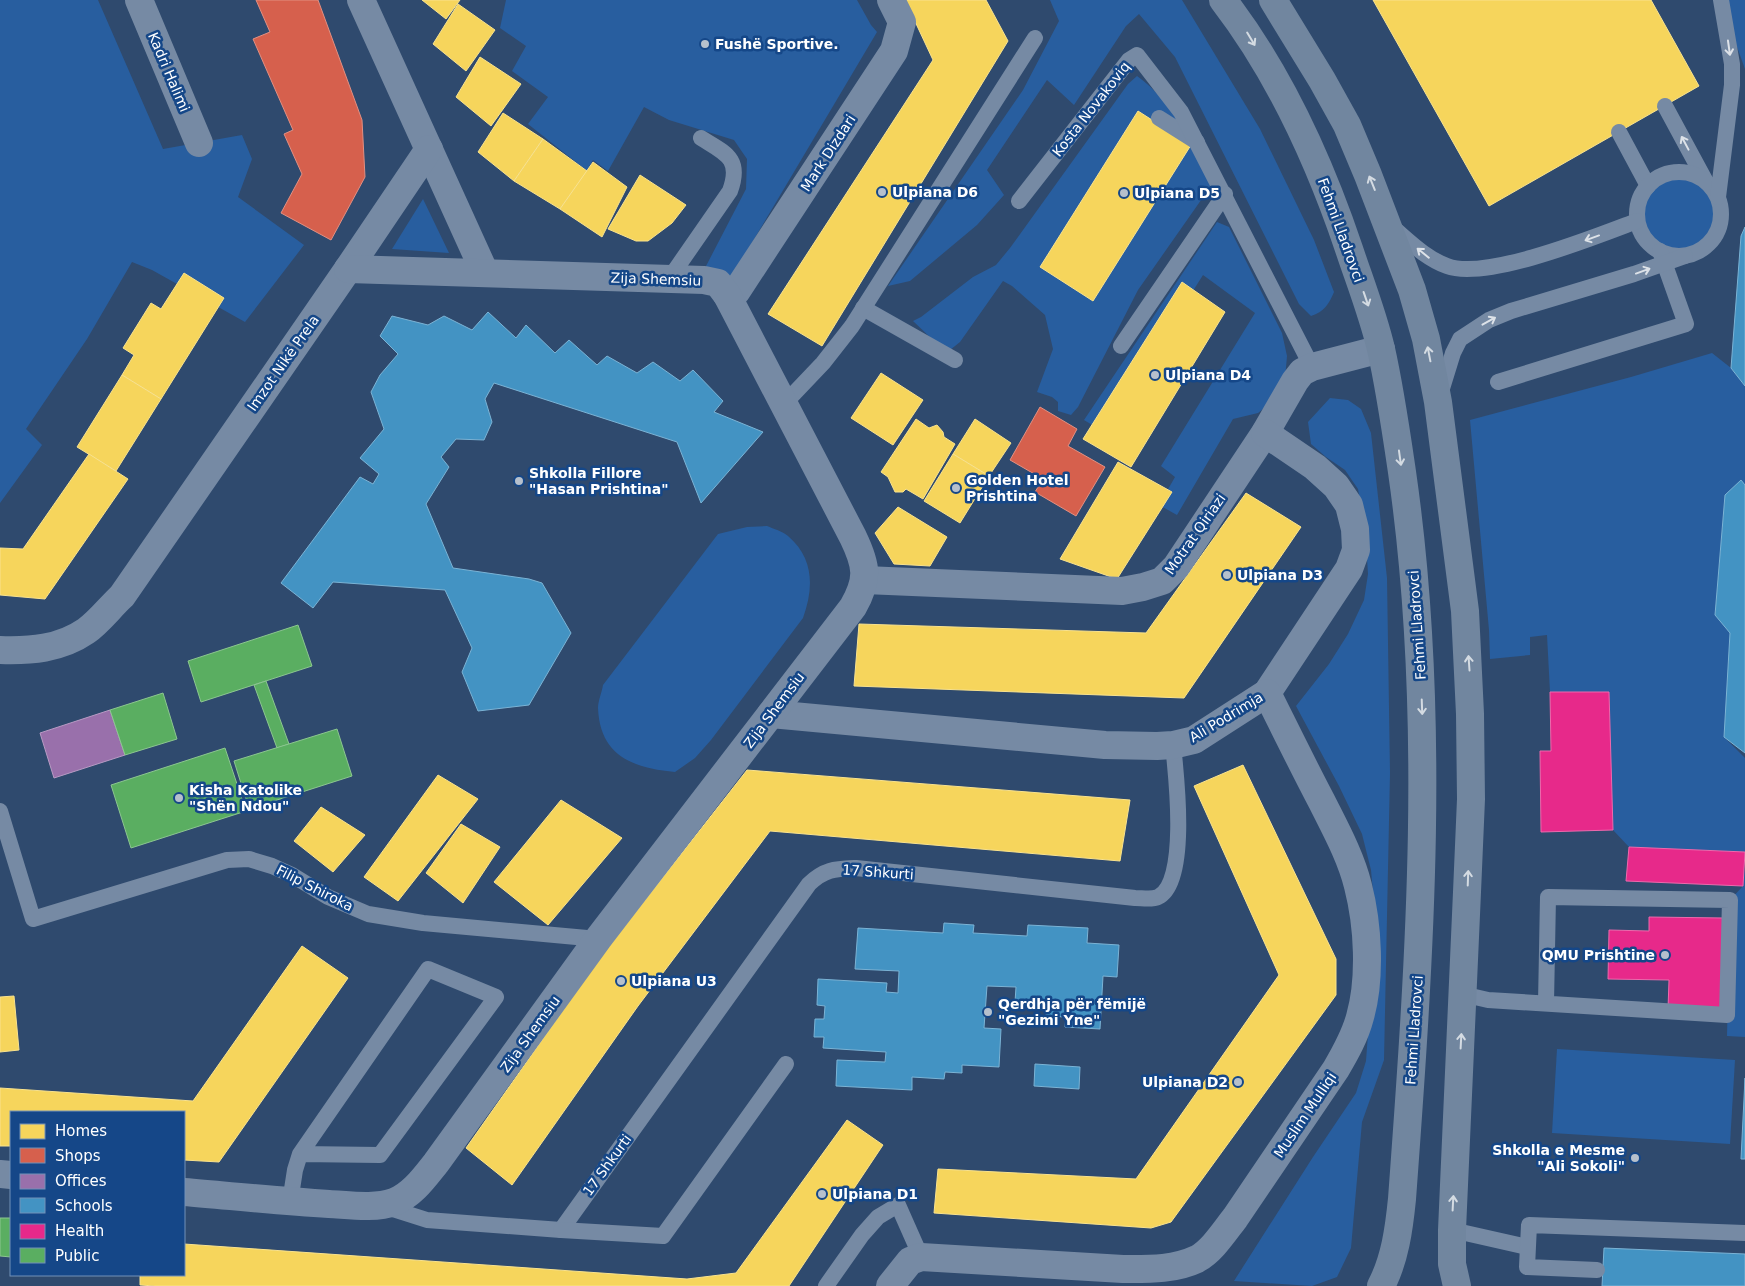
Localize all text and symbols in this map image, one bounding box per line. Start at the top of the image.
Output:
street label: Kadri Halimi [145,30,193,114]
one-way arrow [1247,32,1257,46]
place label: Fushë Sportive. [715,36,839,52]
marker: Fushë Sportive. [699,38,711,50]
one-way arrow [1725,40,1735,56]
street label: Kosta Novakoviq [1049,58,1133,160]
street label: Mark Dizdari [797,112,859,194]
one-way arrow [1680,136,1689,151]
street label: Fehmi Lladrovci [1315,176,1367,284]
one-way arrow [1367,176,1376,192]
place label: Ulpiana D6 [892,184,978,200]
place label: Ulpiana D5 [1134,185,1220,201]
marker: Ulpiana D6 [876,186,888,198]
marker: Ulpiana D5 [1118,187,1130,199]
one-way arrow [1585,234,1600,243]
one-way arrow [1416,247,1429,258]
one-way arrow [1635,266,1651,275]
street label: Zija Shemsiu [611,269,701,289]
one-way arrow [1362,291,1371,306]
street label: Imzot Nikë Prela [244,312,322,414]
one-way arrow [1481,316,1496,325]
one-way arrow [1423,346,1433,362]
place label: Ulpiana D4 [1165,367,1251,383]
marker: Ulpiana D4 [1149,369,1161,381]
one-way arrow [1395,450,1405,466]
place label: Shkolla Fillore "Hasan Prishtina" [529,465,669,497]
place label: Golden Hotel Prishtina [966,472,1069,504]
marker: Shkolla Fillore "Hasan Prishtina" [513,475,525,487]
marker: Golden Hotel Prishtina [950,482,962,494]
street label: Motrat Qiriazi [1161,491,1229,577]
place label: Ulpiana D3 [1237,567,1323,583]
marker: Ulpiana D3 [1221,569,1233,581]
street label: Fehmi Lladrovci [1405,570,1429,680]
one-way arrow [1464,656,1473,672]
street label: Zija Shemsiu [740,669,808,751]
street label: Ali Podrimja [1186,689,1266,745]
one-way arrow [1417,698,1427,714]
place label: Kisha Katolike "Shën Ndou" [189,782,302,814]
marker: Kisha Katolike "Shën Ndou" [173,792,185,804]
street label: Filip Shiroka [274,862,356,914]
street label: 17 Shkurti [842,862,914,882]
one-way arrow [1463,870,1473,886]
place label: QMU Prishtine [1542,947,1655,963]
marker: QMU Prishtine [1659,949,1671,961]
place label: Ulpiana U3 [631,973,717,989]
marker: Ulpiana U3 [615,975,627,987]
street label: Fehmi Lladrovci [1402,975,1426,1085]
street label: Zija Shemsiu [497,993,563,1075]
place label: Qerdhja për fëmijë "Gezimi Yne" [998,996,1146,1028]
marker: Qerdhja për fëmijë "Gezimi Yne" [982,1006,994,1018]
one-way arrow [1457,1033,1466,1049]
street label: Muslim Mulliqi [1271,1069,1339,1161]
place label: Ulpiana D2 [1142,1074,1228,1090]
marker: Ulpiana D2 [1232,1076,1244,1088]
legend [10,1111,185,1276]
text: Homes [55,1122,107,1140]
street label: 17 Shkurti [579,1131,635,1199]
place label: Shkolla e Mesme "Ali Sokoli" [1492,1142,1625,1174]
text: Shops [55,1147,101,1165]
marker: Shkolla e Mesme "Ali Sokoli" [1629,1152,1641,1164]
text: Offices [55,1172,107,1190]
place label: Ulpiana D1 [832,1186,918,1202]
marker: Ulpiana D1 [816,1188,828,1200]
one-way arrow [1448,1195,1458,1212]
text: Schools [55,1197,113,1215]
text: Health [55,1222,104,1240]
text: Public [55,1247,99,1265]

